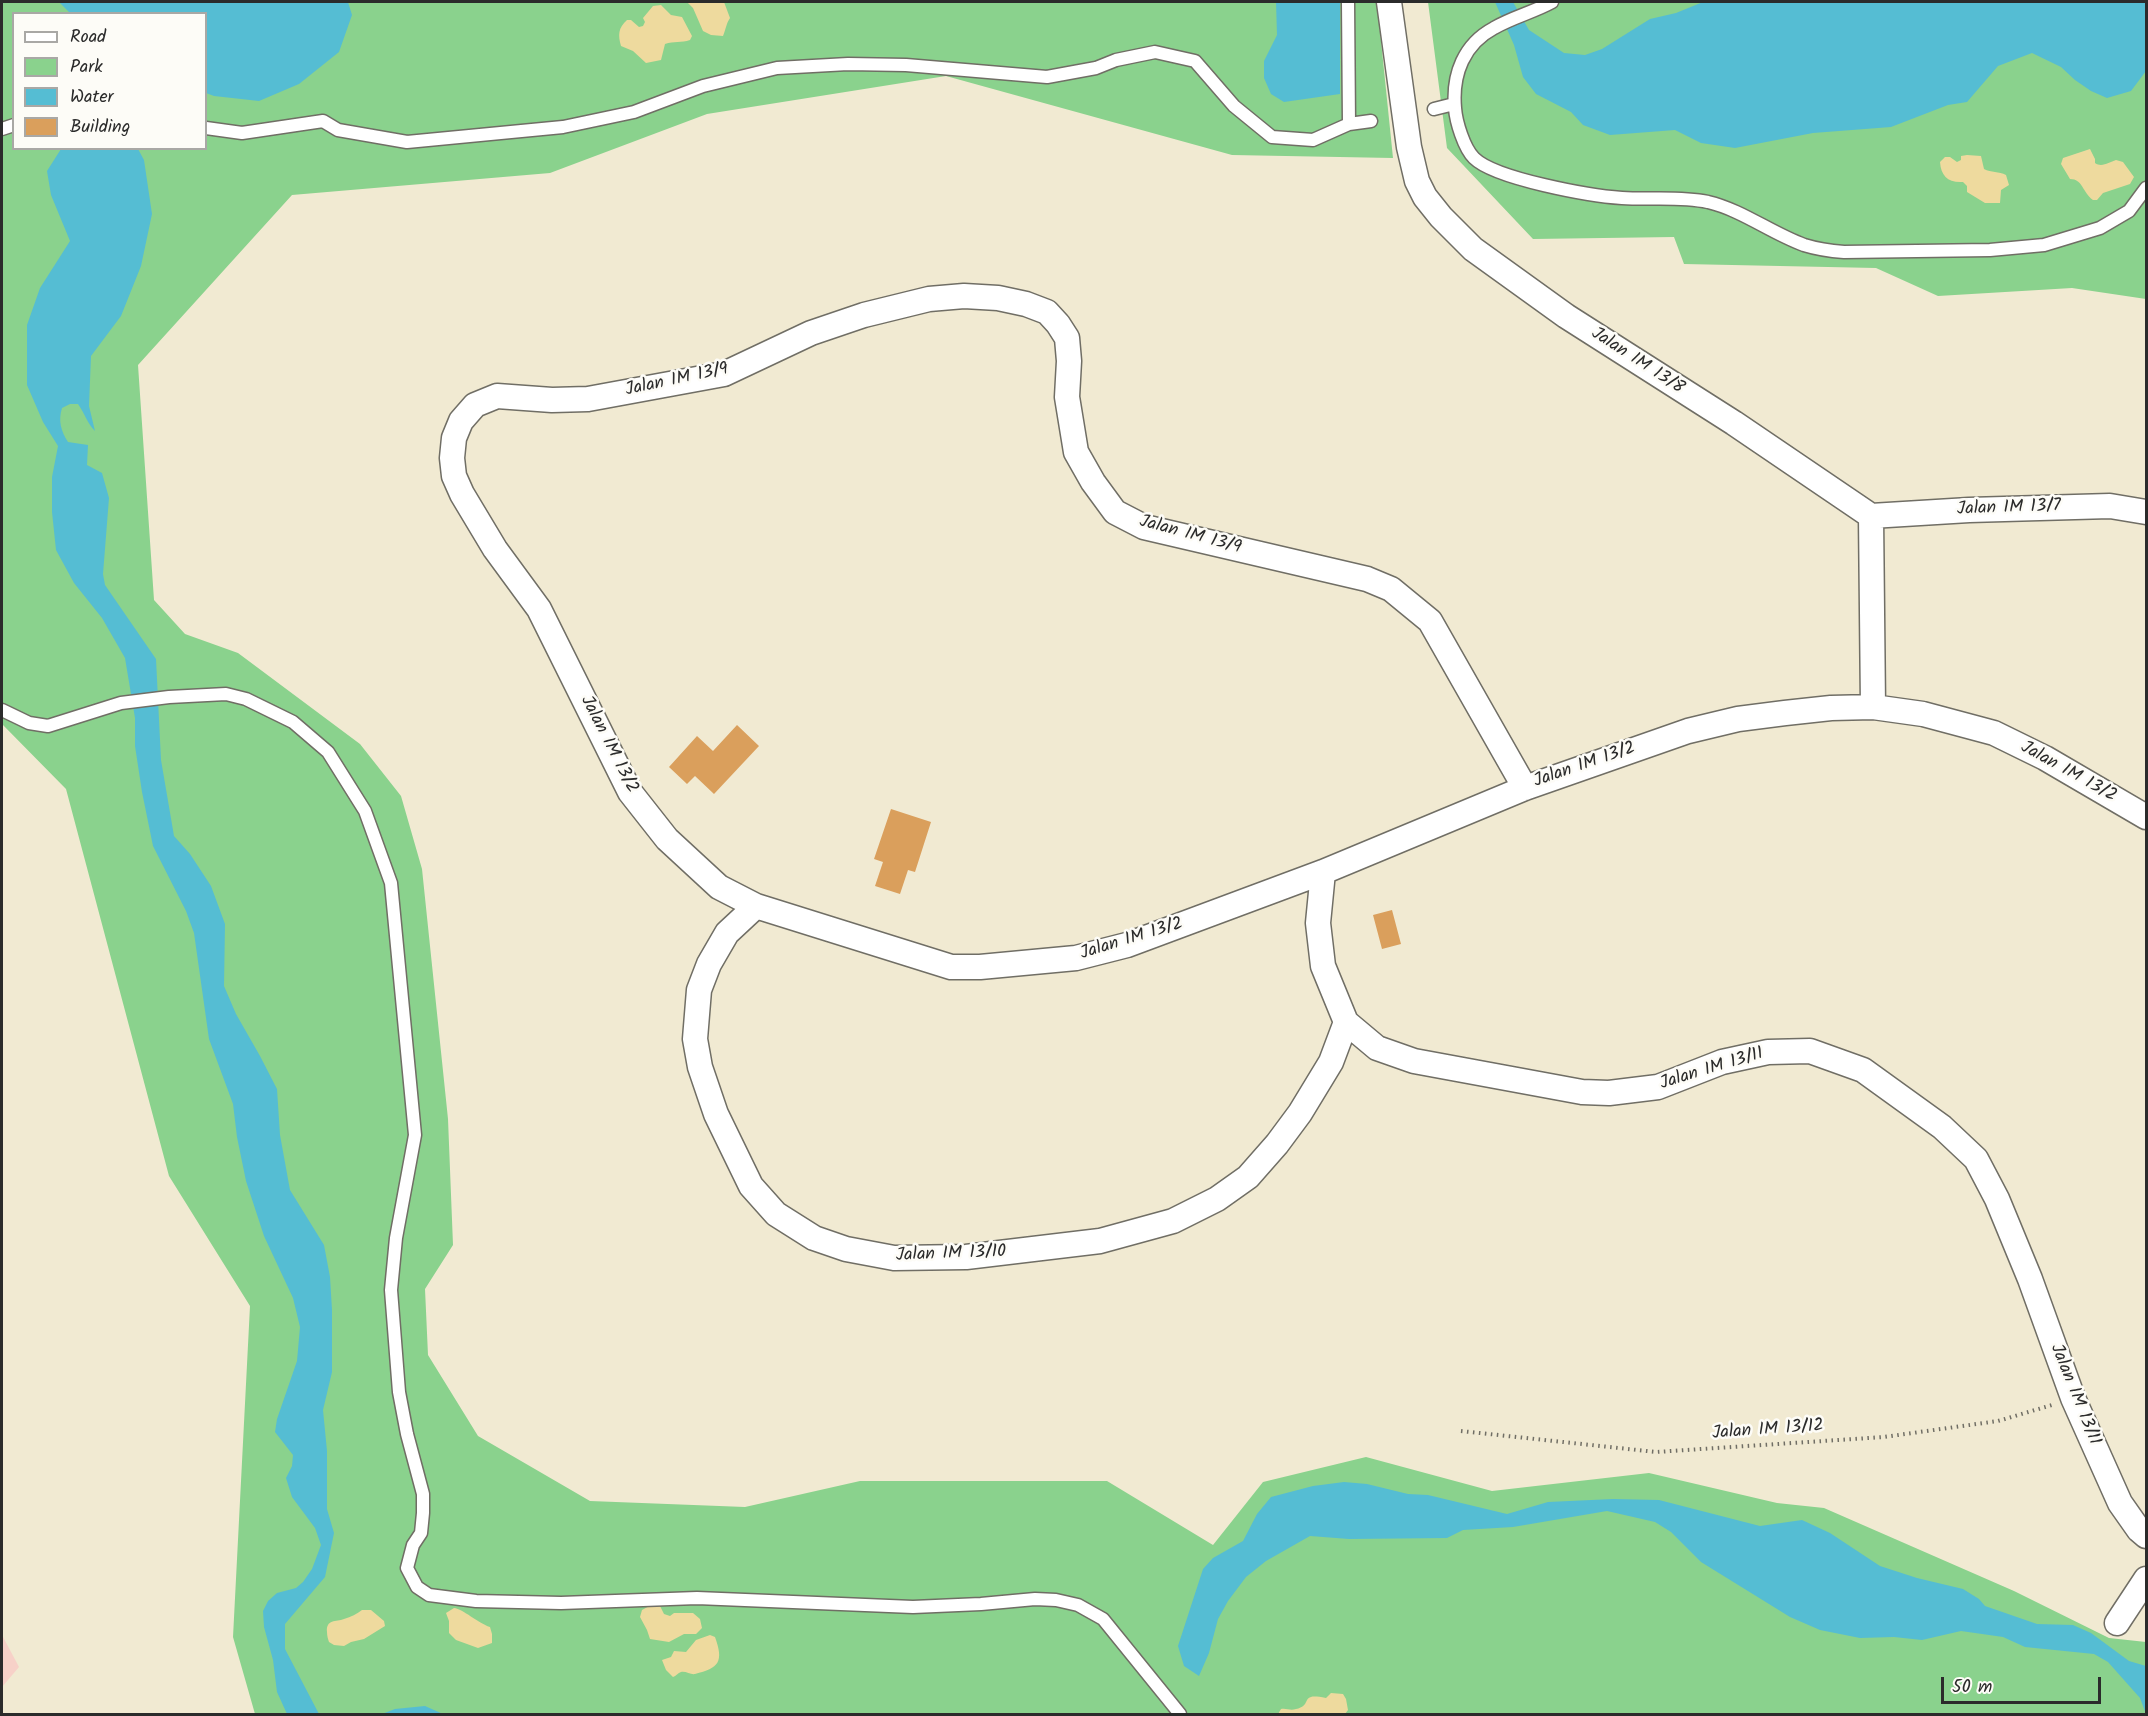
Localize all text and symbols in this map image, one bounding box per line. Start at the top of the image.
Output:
legend [12,12,207,150]
text: Road [70,23,106,52]
text: Park [70,53,103,82]
text: Water [70,83,114,112]
text: Building [70,113,130,142]
street label: Jalan IM 13/8 [1586,324,1688,400]
street label: Jalan IM 13/9 [624,360,730,402]
street label: Jalan IM 13/7 [1957,496,2061,522]
street label: Jalan IM 13/9 [1137,512,1243,560]
street label: Jalan IM 13/2 [574,693,642,797]
street label: Jalan IM 13/2 [1531,738,1639,794]
street label: Jalan IM 13/2 [2016,738,2120,808]
street label: Jalan IM 13/2 [1078,914,1186,966]
street label: Jalan IM 13/11 [1658,1044,1766,1096]
street label: Jalan IM 13/10 [895,1242,1007,1268]
street label: Jalan IM 13/11 [2044,1341,2104,1449]
street label: Jalan IM 13/12 [1711,1416,1825,1446]
scale bar [1944,1665,2104,1703]
text: 50 m [1952,1673,1992,1702]

